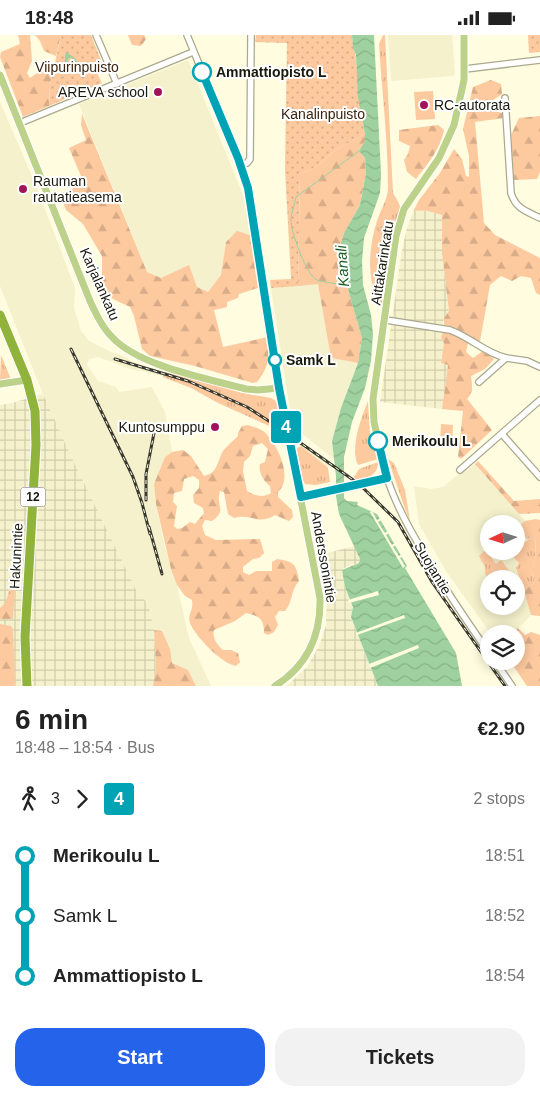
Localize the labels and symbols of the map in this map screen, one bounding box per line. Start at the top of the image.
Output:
park label: Viipurinpuisto [35,59,119,75]
marker: Ammattiopisto L [192,62,212,82]
place label: Ammattiopisto L [216,64,327,80]
place label: AREVA school [58,84,148,100]
marker: AREVA school [152,86,164,98]
place label: RC-autorata [434,97,510,113]
marker: RC-autorata [418,99,430,111]
park label: Kanalinpuisto [281,106,365,122]
place label: Rauman rautatieasema [33,173,122,205]
marker: Rauman rautatieasema [17,183,29,195]
street label: Aittakarinkatu [367,220,397,306]
water label: Kanali [332,244,352,287]
street label: Karjalankatu [77,245,123,323]
place label: Samk L [286,352,336,368]
marker: Samk L [268,353,282,367]
line badge: 4 [270,411,302,443]
place label: Kuntosumppu [119,419,205,435]
marker: Kuntosumppu [209,421,221,433]
marker: Merikoulu L [368,431,388,451]
place label: Merikoulu L [392,433,471,449]
road number: 12 [20,487,46,507]
street label: Anderssonintie [308,510,340,604]
north arrow [480,515,525,560]
street label: Hakunintie [6,522,26,589]
street label: Suojantie [411,539,455,597]

